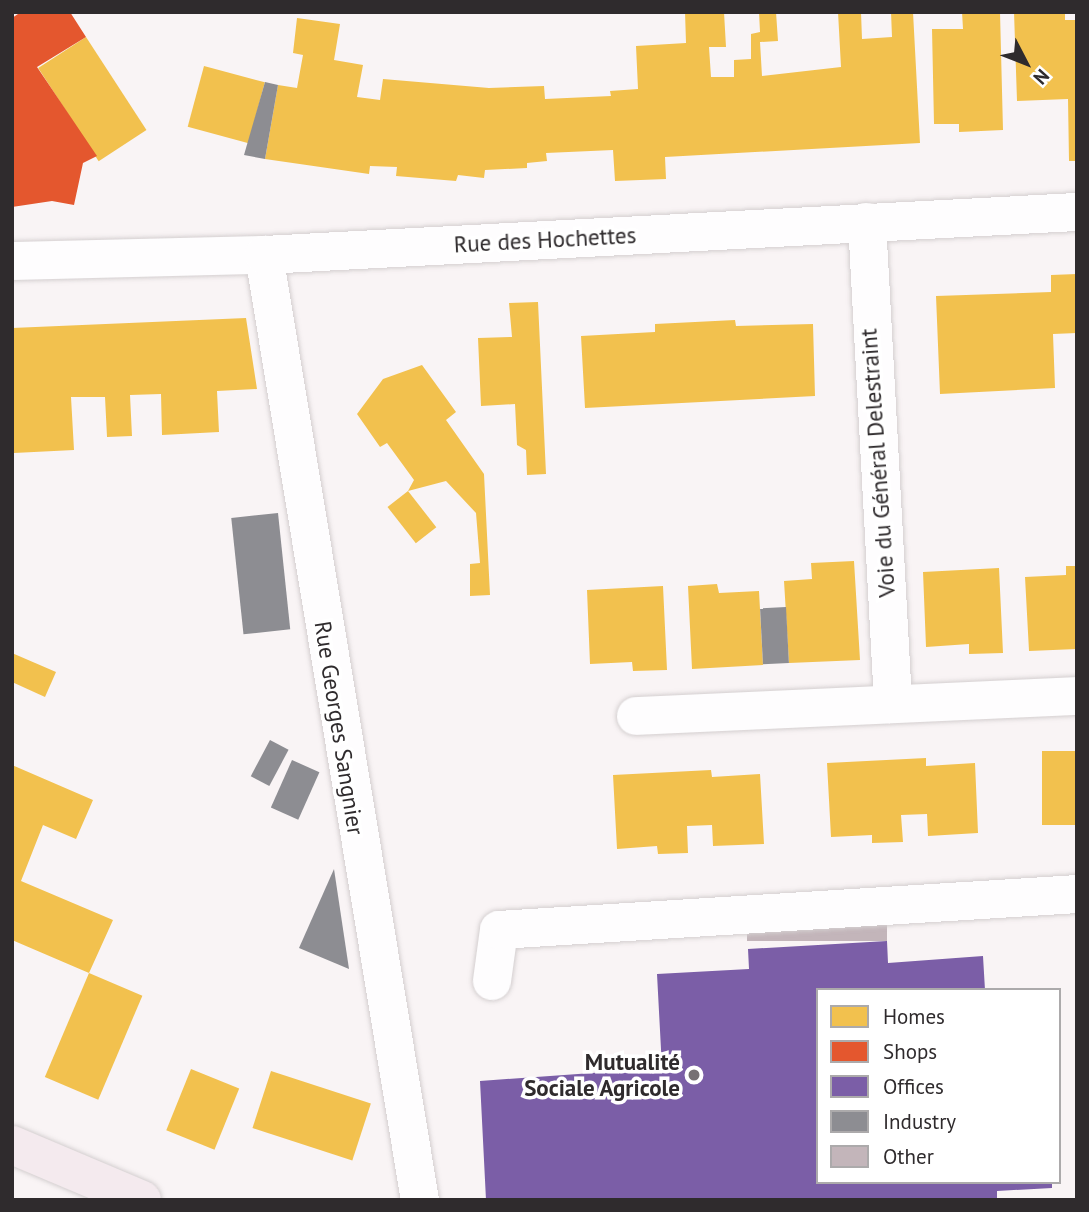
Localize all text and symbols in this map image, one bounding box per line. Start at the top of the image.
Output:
north arrow [991,28,1061,98]
text: N [1029,64,1055,90]
street label: Rue des Hochettes [453,221,637,259]
street label: Voie du Général Delestraint [855,328,901,598]
street label: Rue Georges Sangnier [308,619,370,837]
legend [816,988,1061,1184]
text: Homes [883,1003,945,1030]
text: Shops [883,1038,937,1065]
place label: Mutualité Sociale Agricole [523,1048,680,1102]
marker: Mutualité Sociale Agricole [686,1067,702,1083]
text: Offices [883,1073,944,1100]
text: Industry [883,1108,956,1135]
text: Other [883,1143,934,1170]

